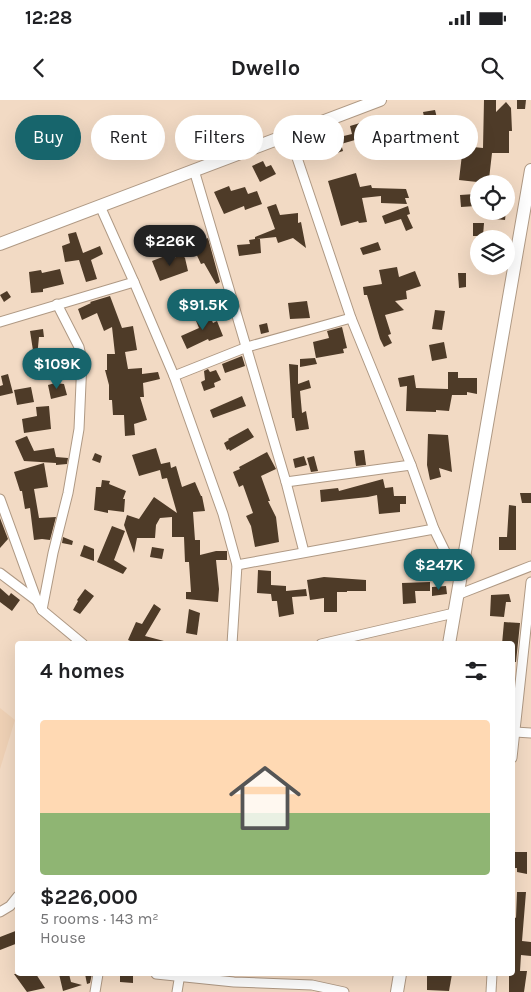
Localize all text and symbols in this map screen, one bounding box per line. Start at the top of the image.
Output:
text: 12:28 [25,7,72,29]
icon: back [25,54,53,82]
icon: search [478,54,506,82]
text: Dwello [231,55,300,81]
chip: Buy [15,115,81,160]
chip: Rent [91,115,165,160]
chip: Filters [175,115,263,160]
chip: New [273,115,344,160]
chip: Apartment [354,115,478,160]
map controls [470,175,515,275]
button: locate [470,175,515,220]
pin: $226K [135,224,205,267]
button: layers [470,230,515,275]
text: $226K [145,231,195,250]
pin: $91.5K [162,288,244,331]
text: $91.5K [178,295,228,314]
pin: $109K [22,348,92,390]
text: $109K [33,354,81,373]
pin: $247K [404,548,474,591]
text: $247K [415,555,463,574]
icon: filters [462,657,490,685]
text: 4 homes [40,659,125,683]
icon: home [220,753,310,843]
text: $226,000 [40,885,138,909]
text: 5 rooms · 143 m² [40,909,159,928]
text: House [40,928,86,947]

